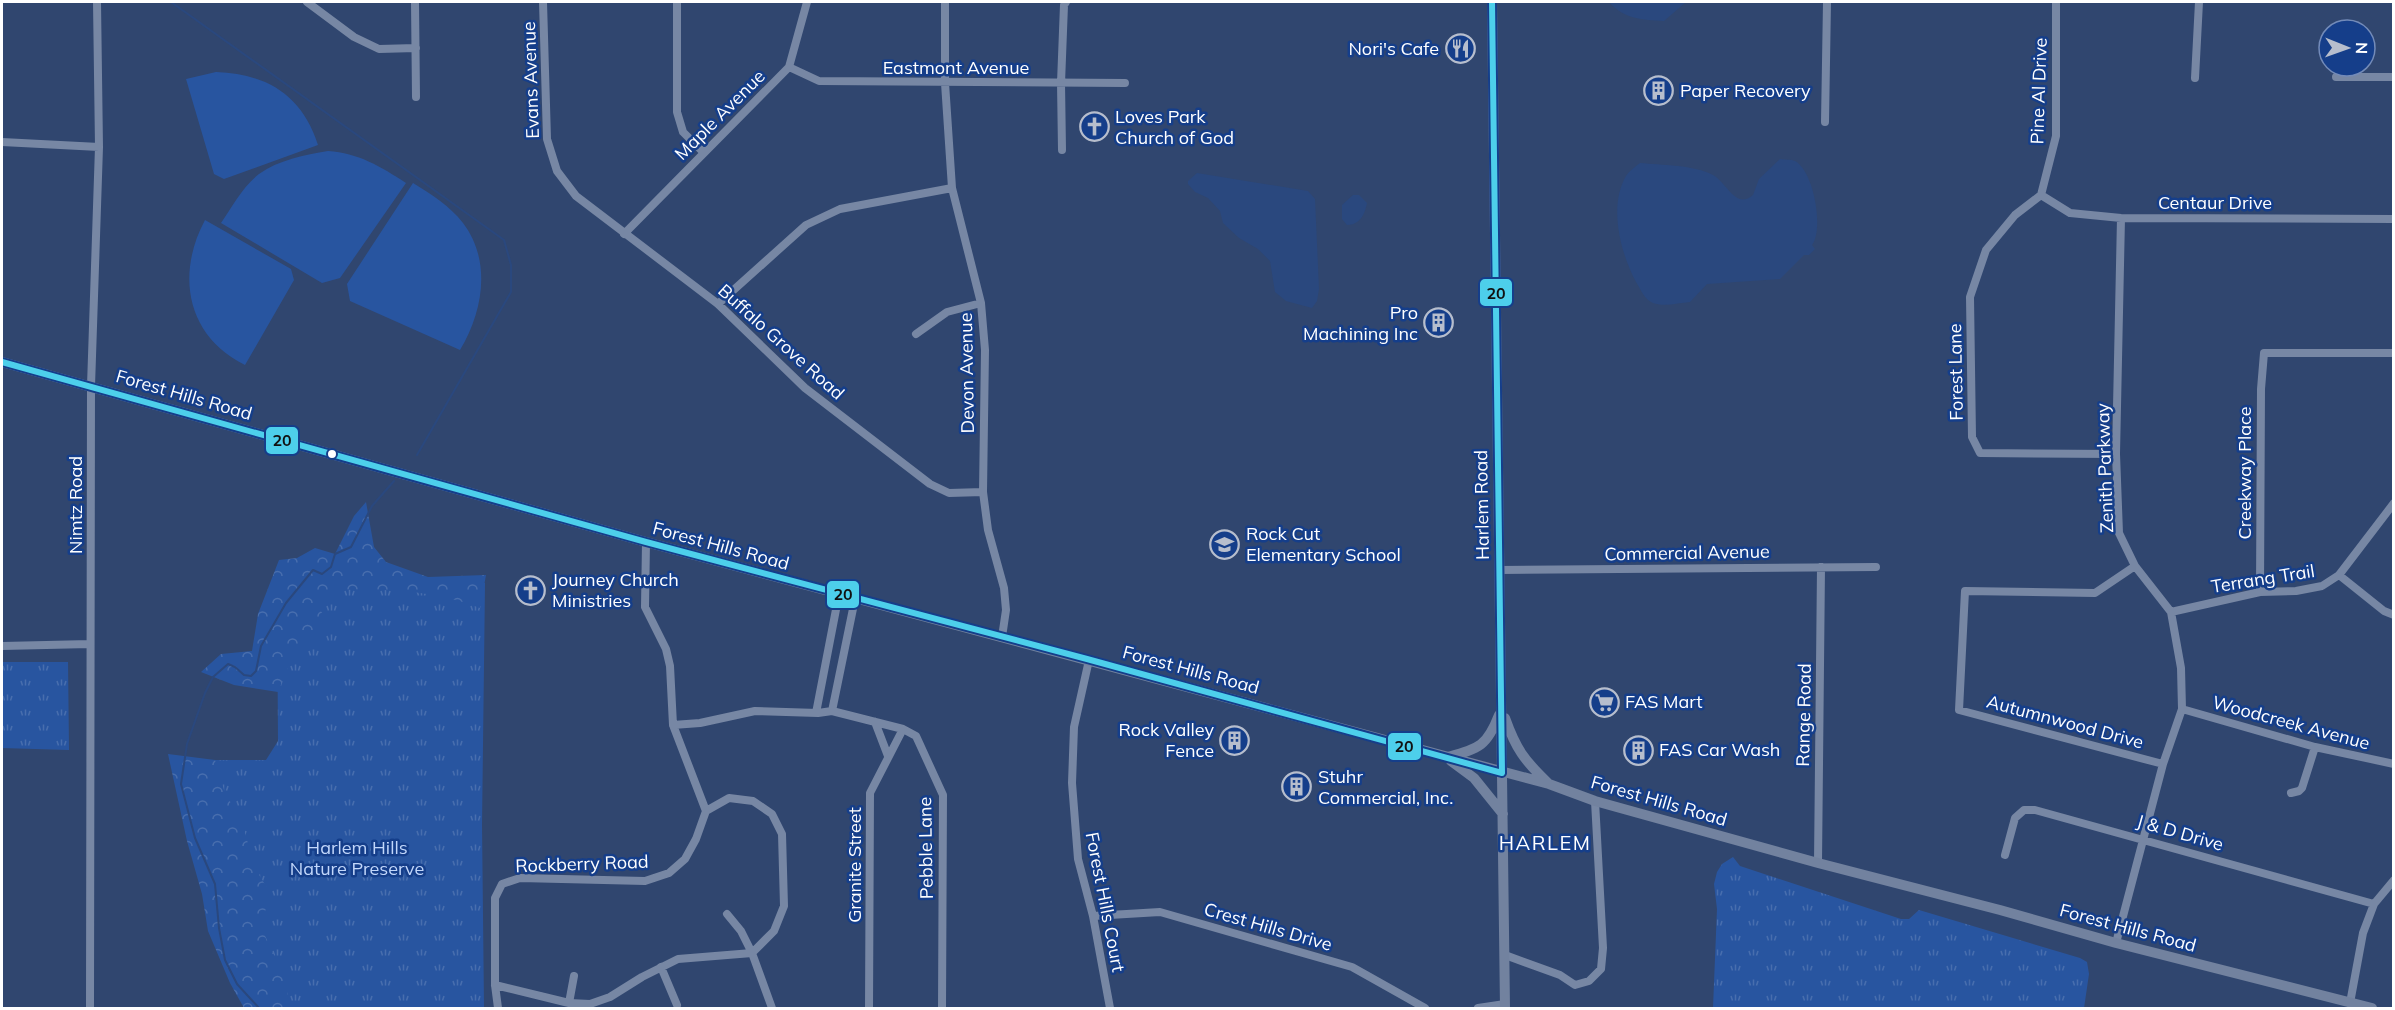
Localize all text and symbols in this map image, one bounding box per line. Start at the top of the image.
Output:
north arrow [2317,18,2377,78]
street label: Evans Avenue [517,21,544,139]
restaurant icon: Nori's Cafe [1444,33,1476,65]
place label: Nori's Cafe [1348,37,1439,60]
street label: Pine Al Drive [2025,37,2052,145]
text: N [2352,42,2372,54]
street label: Eastmont Avenue [883,56,1029,79]
street label: Maple Avenue [670,65,770,165]
building icon: Paper Recovery [1643,75,1675,107]
place label: Paper Recovery [1680,79,1811,102]
place label: Loves Park Church of God [1115,105,1234,149]
church icon: Loves Park Church of God [1078,111,1110,143]
street label: Centaur Drive [2158,191,2272,214]
line badge: 20 [1479,278,1513,307]
street label: Buffalo Grove Road [713,279,849,404]
text: 20 [1486,283,1506,303]
place label: Pro Machining Inc [1303,301,1418,345]
building icon: Pro Machining Inc [1423,307,1455,339]
street label: Devon Avenue [954,312,979,434]
street label: Forest Lane [1943,323,1968,421]
street label: Forest Hills Road [113,364,255,425]
street label: Zenith Parkway [2091,402,2118,533]
street label: Creekway Place [2233,406,2256,540]
line badge: 20 [265,426,299,455]
text: 20 [272,430,292,450]
unlabelled marker [326,448,338,460]
street label: Harlem Road [1469,450,1494,560]
street label: Nimtz Road [64,456,87,554]
street label: Forest Hills Road [650,516,792,575]
place label: Rock Cut Elementary School [1246,522,1401,566]
school or university icon: Rock Cut Elementary School [1209,528,1241,560]
street label: Commercial Avenue [1604,540,1770,565]
street label: Terrang Trail [2210,559,2316,598]
place label: Journey Church Ministries [552,568,679,612]
church icon: Journey Church Ministries [515,574,547,606]
line badge: 20 [826,580,860,609]
text: 20 [833,584,853,604]
street label: Forest Hills Road [1120,640,1262,699]
street label: Range Road [1791,663,1816,767]
supermarket icon: FAS Mart [1588,686,1620,718]
street label: Autumnwood Drive [1984,689,2146,754]
place label: FAS Mart [1625,690,1703,713]
street label: Woodcreek Avenue [2210,690,2372,755]
place label: Rock Valley Fence [1118,718,1214,762]
building icon: Rock Valley Fence [1219,724,1251,756]
line badge: 20 [1387,732,1422,761]
building icon: FAS Car Wash [1622,734,1654,766]
text: 20 [1394,736,1414,756]
place label: FAS Car Wash [1659,738,1780,761]
place label: Stuhr Commercial, Inc. [1318,765,1453,809]
street label: Forest Hills Road [1588,770,1730,831]
building icon: Stuhr Commercial, Inc. [1281,771,1313,803]
street label: Pebble Lane [913,797,938,899]
street label: Granite Street [843,807,866,923]
street label: J & D Drive [2134,809,2226,856]
street label: Forest Hills Court [1081,830,1130,974]
district label: HARLEM [1499,830,1591,855]
park label: Harlem Hills Nature Preserve [290,836,424,880]
street label: Rockberry Road [515,850,649,877]
street label: Crest Hills Drive [1201,897,1335,956]
street label: Forest Hills Road [2057,898,2199,957]

